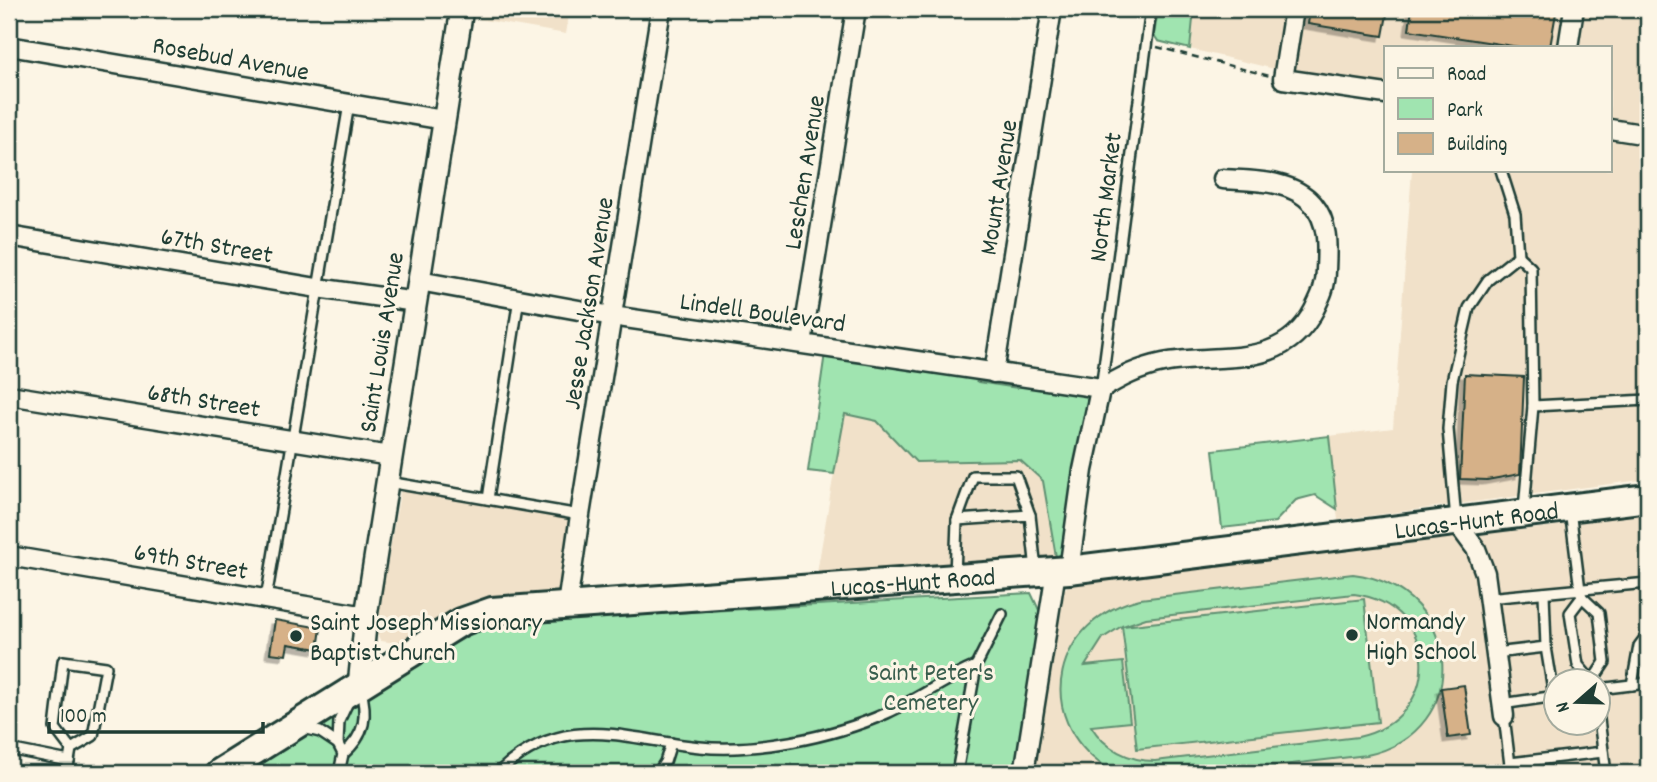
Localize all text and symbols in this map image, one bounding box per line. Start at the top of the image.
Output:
street label: Rosebud Avenue [149,28,312,92]
legend [1384,46,1612,172]
text: Road [1447,61,1486,91]
street label: Leschen Avenue [776,93,837,252]
text: Park [1447,97,1483,127]
street label: Mount Avenue [971,117,1029,258]
street label: North Market [1081,130,1134,264]
text: Building [1447,131,1507,161]
street label: Jesse Jackson Avenue [555,195,626,412]
street label: 67th Street [157,219,276,276]
street label: Saint Louis Avenue [351,250,416,435]
street label: Lindell Boulevard [677,285,848,344]
street label: 68th Street [144,375,263,430]
street label: Lucas-Hunt Road [1392,494,1561,551]
street label: 69th Street [130,535,251,592]
street label: Lucas-Hunt Road [829,560,997,609]
place label: Normandy High School [1366,605,1476,672]
place label: Saint Joseph Missionary Baptist Church [310,606,542,673]
marker: Normandy High School [1344,627,1360,643]
marker: Saint Joseph Missionary Baptist Church [288,628,304,644]
park label: Saint Peter's Cemetery [868,656,994,723]
north arrow [1542,666,1612,736]
scale bar [49,691,262,735]
text: N [1550,698,1579,716]
text: 100 m [60,703,107,733]

